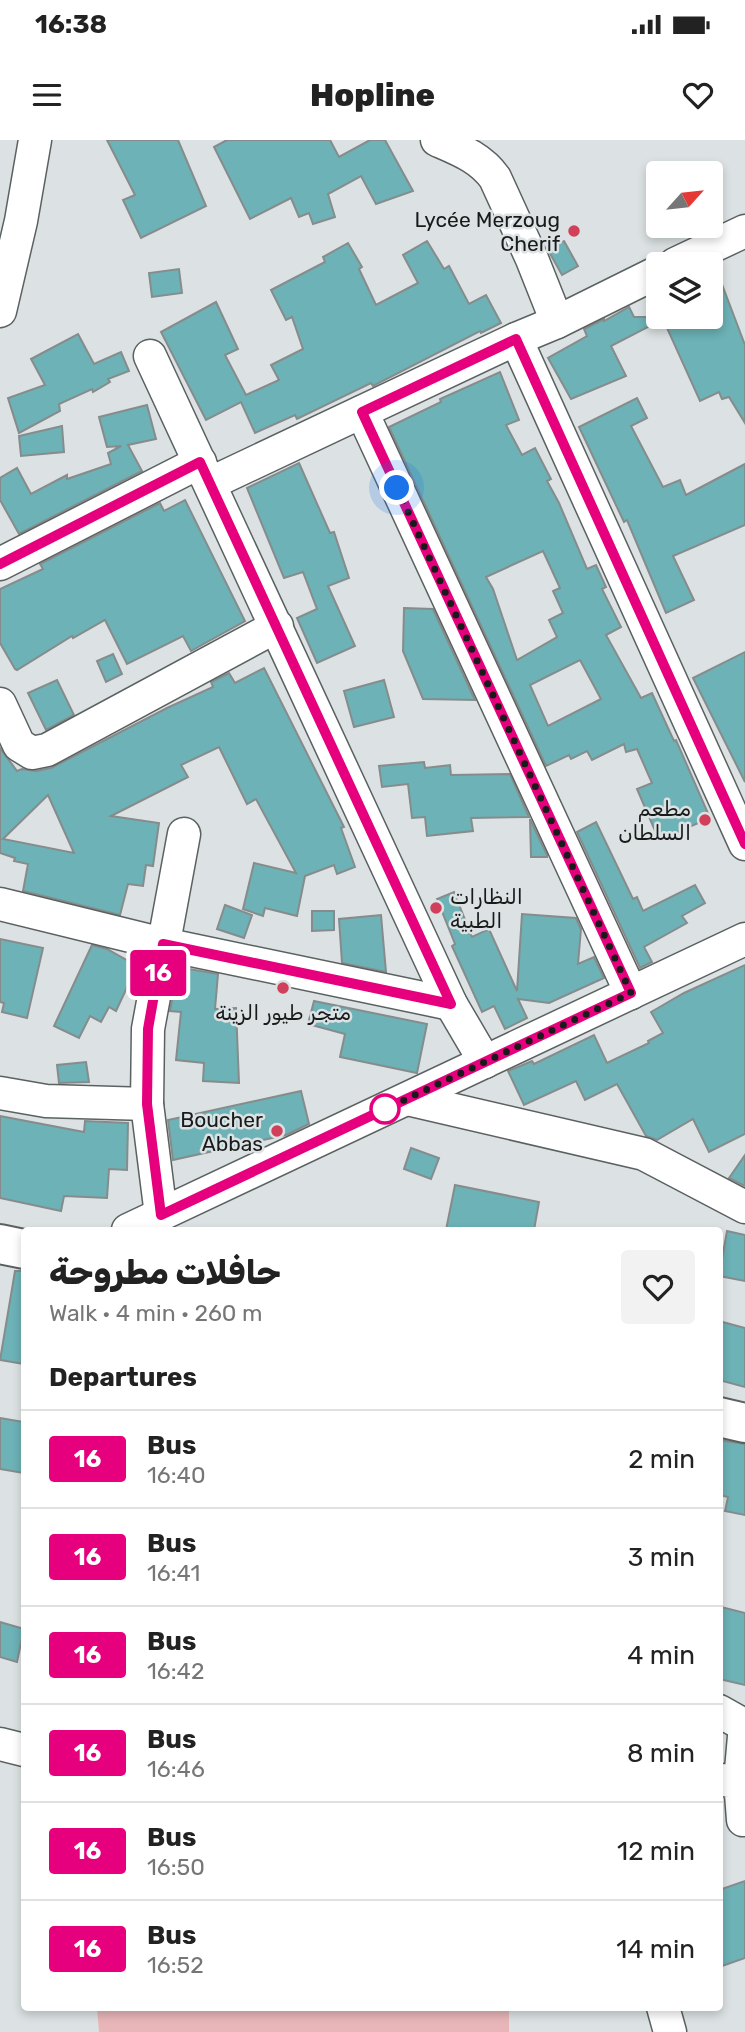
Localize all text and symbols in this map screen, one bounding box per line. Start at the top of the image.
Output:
text: 16:38 [35,9,107,40]
icon: menu [28,76,66,114]
text: Hopline [310,76,435,114]
icon: heart [679,76,717,114]
north arrow [646,161,723,238]
map controls [646,161,723,329]
place label: Lycée Merzoug Cherif [415,207,560,256]
marker: Lycée Merzoug Cherif [566,223,582,239]
button: layers [646,252,723,329]
your location [379,470,414,505]
place label: مطعم السلطان [618,796,691,845]
marker: مطعم السلطان [697,812,713,828]
place label: النظارات الطبية [450,884,523,933]
marker: النظارات الطبية [428,900,444,916]
line badge: 16 [127,950,190,996]
text: 16 [144,959,172,987]
marker: متجر طيور الزينة [275,980,291,996]
place label: متجر طيور الزينة [215,1000,351,1025]
unlabelled marker [370,1094,400,1124]
place label: Boucher Abbas [180,1107,263,1156]
marker: Boucher Abbas [269,1123,285,1139]
button: heart [621,1250,695,1324]
text: حافلات مطروحة [49,1253,281,1292]
text: Walk · 4 min · 260 m [49,1299,263,1327]
text: Departures [49,1362,197,1393]
text: Bus [147,1430,196,1461]
text: 2 min [628,1444,695,1475]
text: 16 [74,1445,101,1473]
text: 16:40 [147,1461,206,1489]
text: Bus [147,1528,196,1559]
text: 3 min [628,1542,695,1573]
text: 16 [74,1543,101,1571]
text: 16:41 [147,1559,200,1587]
text: Bus [147,1626,196,1657]
text: 4 min [627,1640,695,1671]
text: 16 [74,1641,101,1669]
text: 16:42 [147,1657,204,1685]
text: Bus [147,1724,196,1755]
text: 8 min [627,1738,695,1769]
text: 16 [74,1739,101,1767]
text: 16:46 [147,1755,205,1783]
text: Bus [147,1822,196,1853]
text: 12 min [617,1836,695,1867]
text: 16 [74,1837,101,1865]
text: 16:50 [147,1853,205,1881]
text: Bus [147,1920,196,1951]
text: 14 min [616,1934,695,1965]
text: 16 [74,1935,101,1963]
text: 16:52 [147,1951,204,1979]

